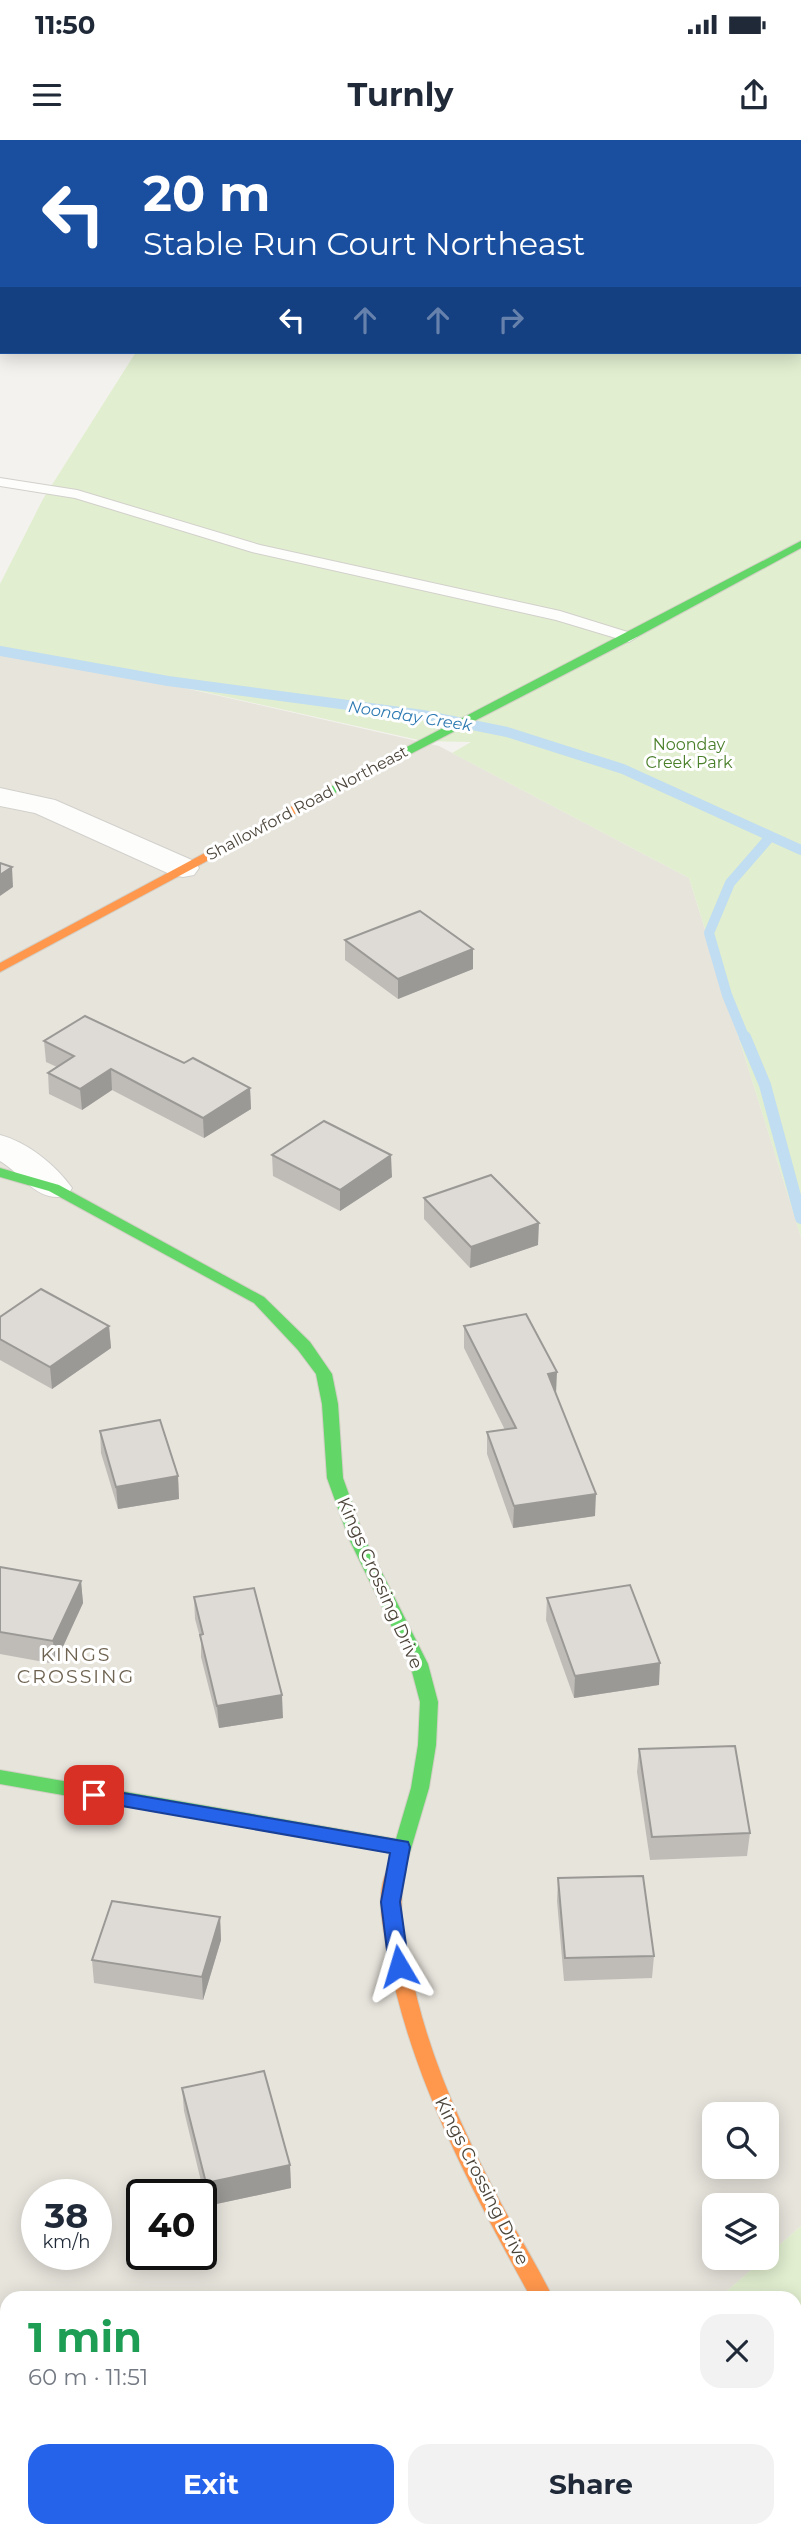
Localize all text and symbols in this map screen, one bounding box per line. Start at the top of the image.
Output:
text: 11:50 [35,9,95,41]
text: Turnly [348,75,453,114]
icon: menu [28,76,66,114]
icon: share [735,76,773,114]
text: 20 m [143,164,270,223]
icon: left [28,168,119,259]
text: Stable Run Court Northeast [143,224,585,263]
icon: left [273,301,311,339]
icon: ahead [346,301,384,339]
icon: ahead [419,301,457,339]
icon: right [492,301,530,339]
water label: Noonday Creek [347,697,475,735]
park label: Noonday Creek Park [645,735,733,772]
street label: Shallowford Road Northeast [203,741,411,864]
street label: Kings Crossing Drive [332,1494,428,1672]
district label: KINGS CROSSING [17,1643,135,1688]
pin [64,1765,124,1825]
icon: arrive [75,1776,113,1814]
position arrow [362,1929,436,2003]
street label: Kings Crossing Drive [430,2093,534,2269]
map controls [702,2102,779,2270]
button: search [702,2102,779,2179]
speed limit sign: 40 [126,2179,217,2270]
button: layers [702,2193,779,2270]
text: 38 [45,2194,88,2237]
text: km/h [42,2231,91,2253]
text: 1 min [28,2311,142,2363]
button: close [700,2314,774,2388]
text: 60 m · 11:51 [28,2363,148,2391]
button: Exit [28,2444,394,2524]
button: Share [408,2444,774,2524]

